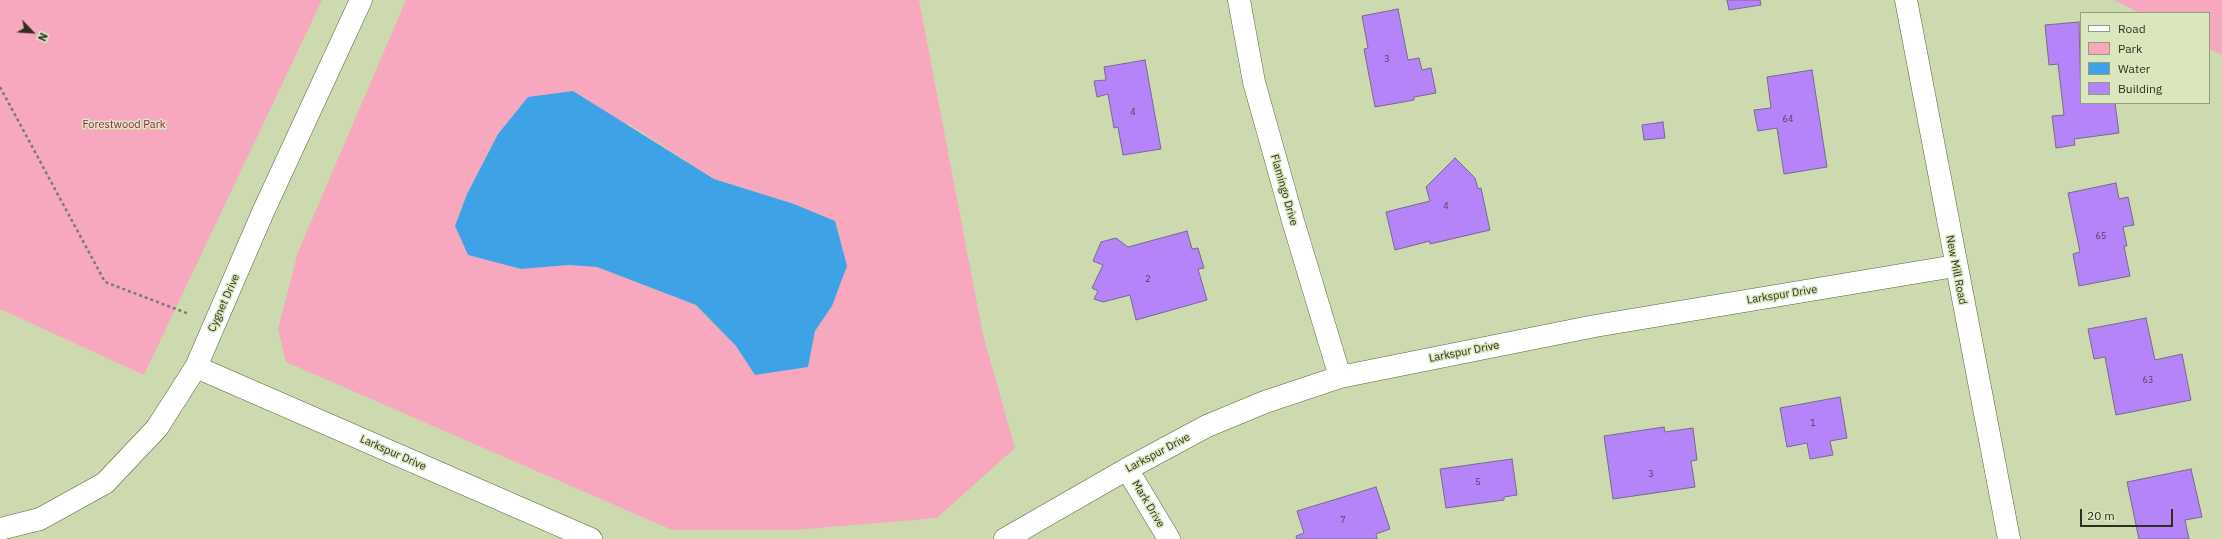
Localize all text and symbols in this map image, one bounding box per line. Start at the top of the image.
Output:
north arrow [12,12,52,52]
legend [2080,12,2210,104]
text: Road [2118,21,2146,36]
text: N [35,31,51,44]
text: Park [2118,41,2142,56]
house number: 3 [1384,54,1390,64]
text: Water [2118,61,2150,76]
text: Building [2118,81,2162,96]
house number: 4 [1130,107,1136,117]
house number: 64 [1783,114,1793,124]
park label: Forestwood Park [82,118,166,132]
street label: Flamingo Drive [1268,153,1300,227]
house number: 4 [1443,201,1449,211]
house number: 65 [2096,231,2106,241]
street label: New Mill Road [1943,234,1969,306]
street label: Cygnet Drive [205,272,243,334]
house number: 2 [1145,274,1151,284]
street label: Larkspur Drive [1746,283,1818,307]
street label: Larkspur Drive [1428,339,1500,365]
house number: 63 [2143,375,2153,385]
house number: 1 [1810,418,1816,428]
street label: Larkspur Drive [1123,430,1193,476]
street label: Larkspur Drive [358,432,428,474]
house number: 3 [1648,469,1654,479]
house number: 5 [1475,477,1481,487]
street label: Mark Drive [1129,478,1167,530]
scale bar [2082,501,2175,527]
text: 20 m [2087,508,2115,523]
house number: 7 [1340,515,1346,525]

